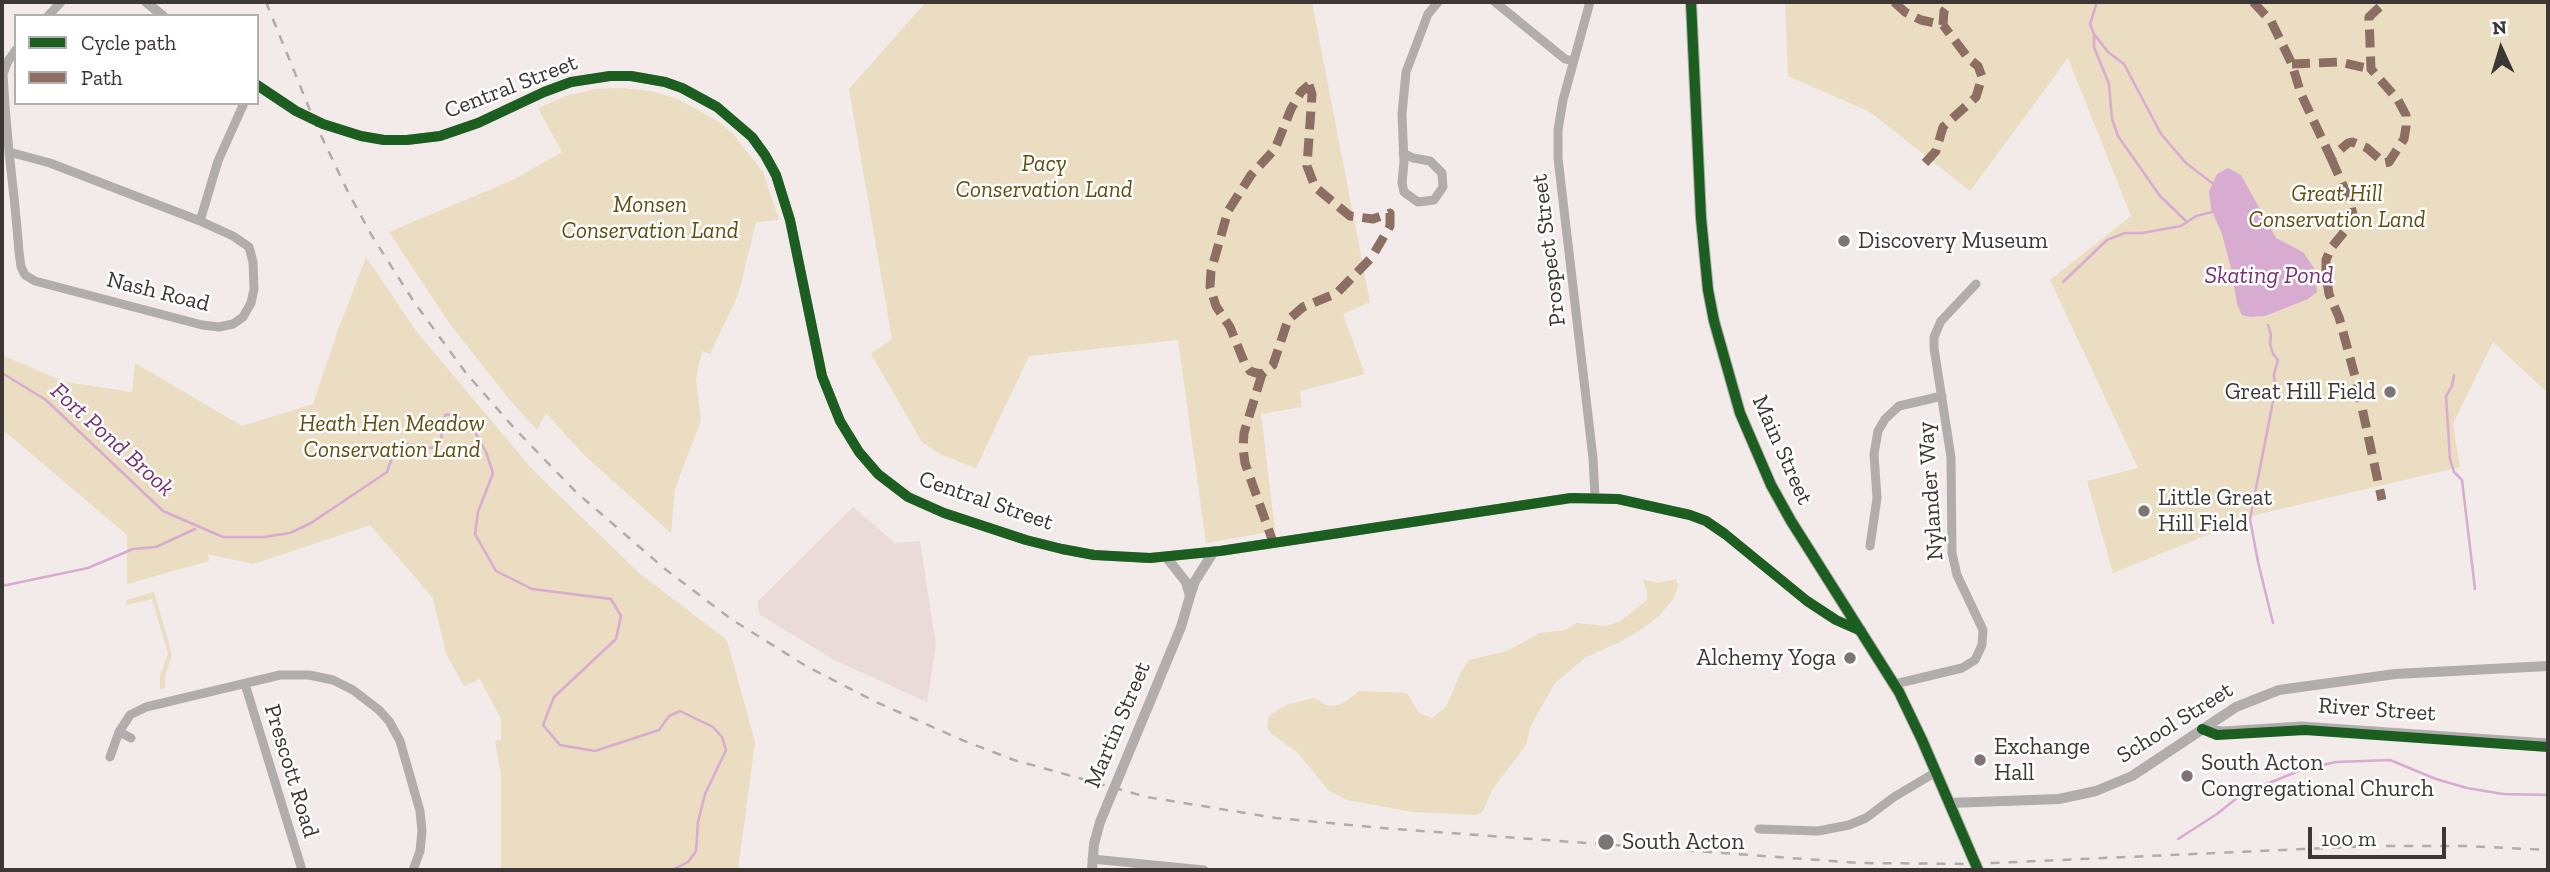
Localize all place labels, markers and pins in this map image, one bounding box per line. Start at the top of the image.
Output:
place label: Discovery Museum [1858,227,2048,255]
marker: Discovery Museum [1836,233,1852,249]
place label: Great Hill Field [2225,378,2376,406]
marker: Great Hill Field [2382,384,2398,400]
place label: Little Great Hill Field [2158,484,2272,538]
marker: Little Great Hill Field [2136,503,2152,519]
place label: Alchemy Yoga [1697,644,1836,672]
marker: Alchemy Yoga [1842,650,1858,666]
place label: Exchange Hall [1994,733,2090,787]
place label: South Acton Congregational Church [2201,749,2434,803]
marker: Exchange Hall [1972,752,1988,768]
marker: South Acton Congregational Church [2179,768,2195,784]
place label: South Acton [1622,828,1744,856]
marker: South Acton [1596,832,1616,852]

